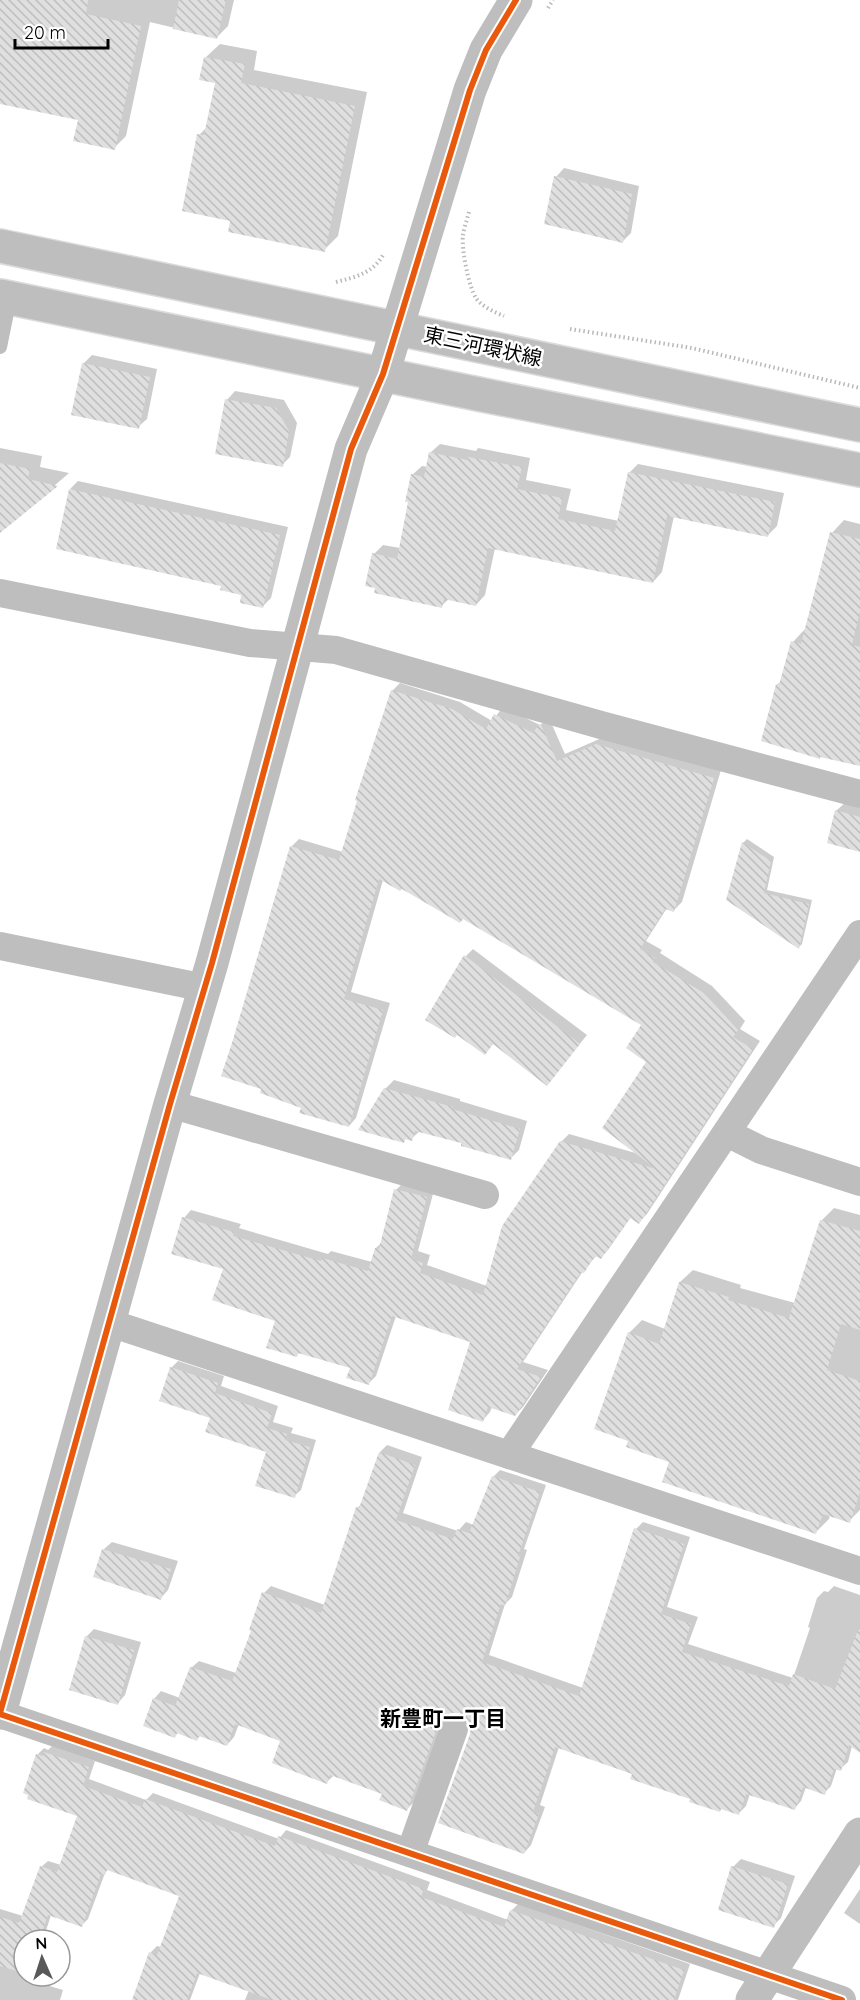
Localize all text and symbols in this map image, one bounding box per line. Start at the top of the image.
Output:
scale bar [15,12,108,50]
text: 20 m [24,21,66,44]
street label: 東三河環状線 [422,321,544,371]
district label: 新豊町一丁目 [380,1705,506,1731]
north arrow [12,1928,72,1988]
text: N [35,1933,48,1953]

